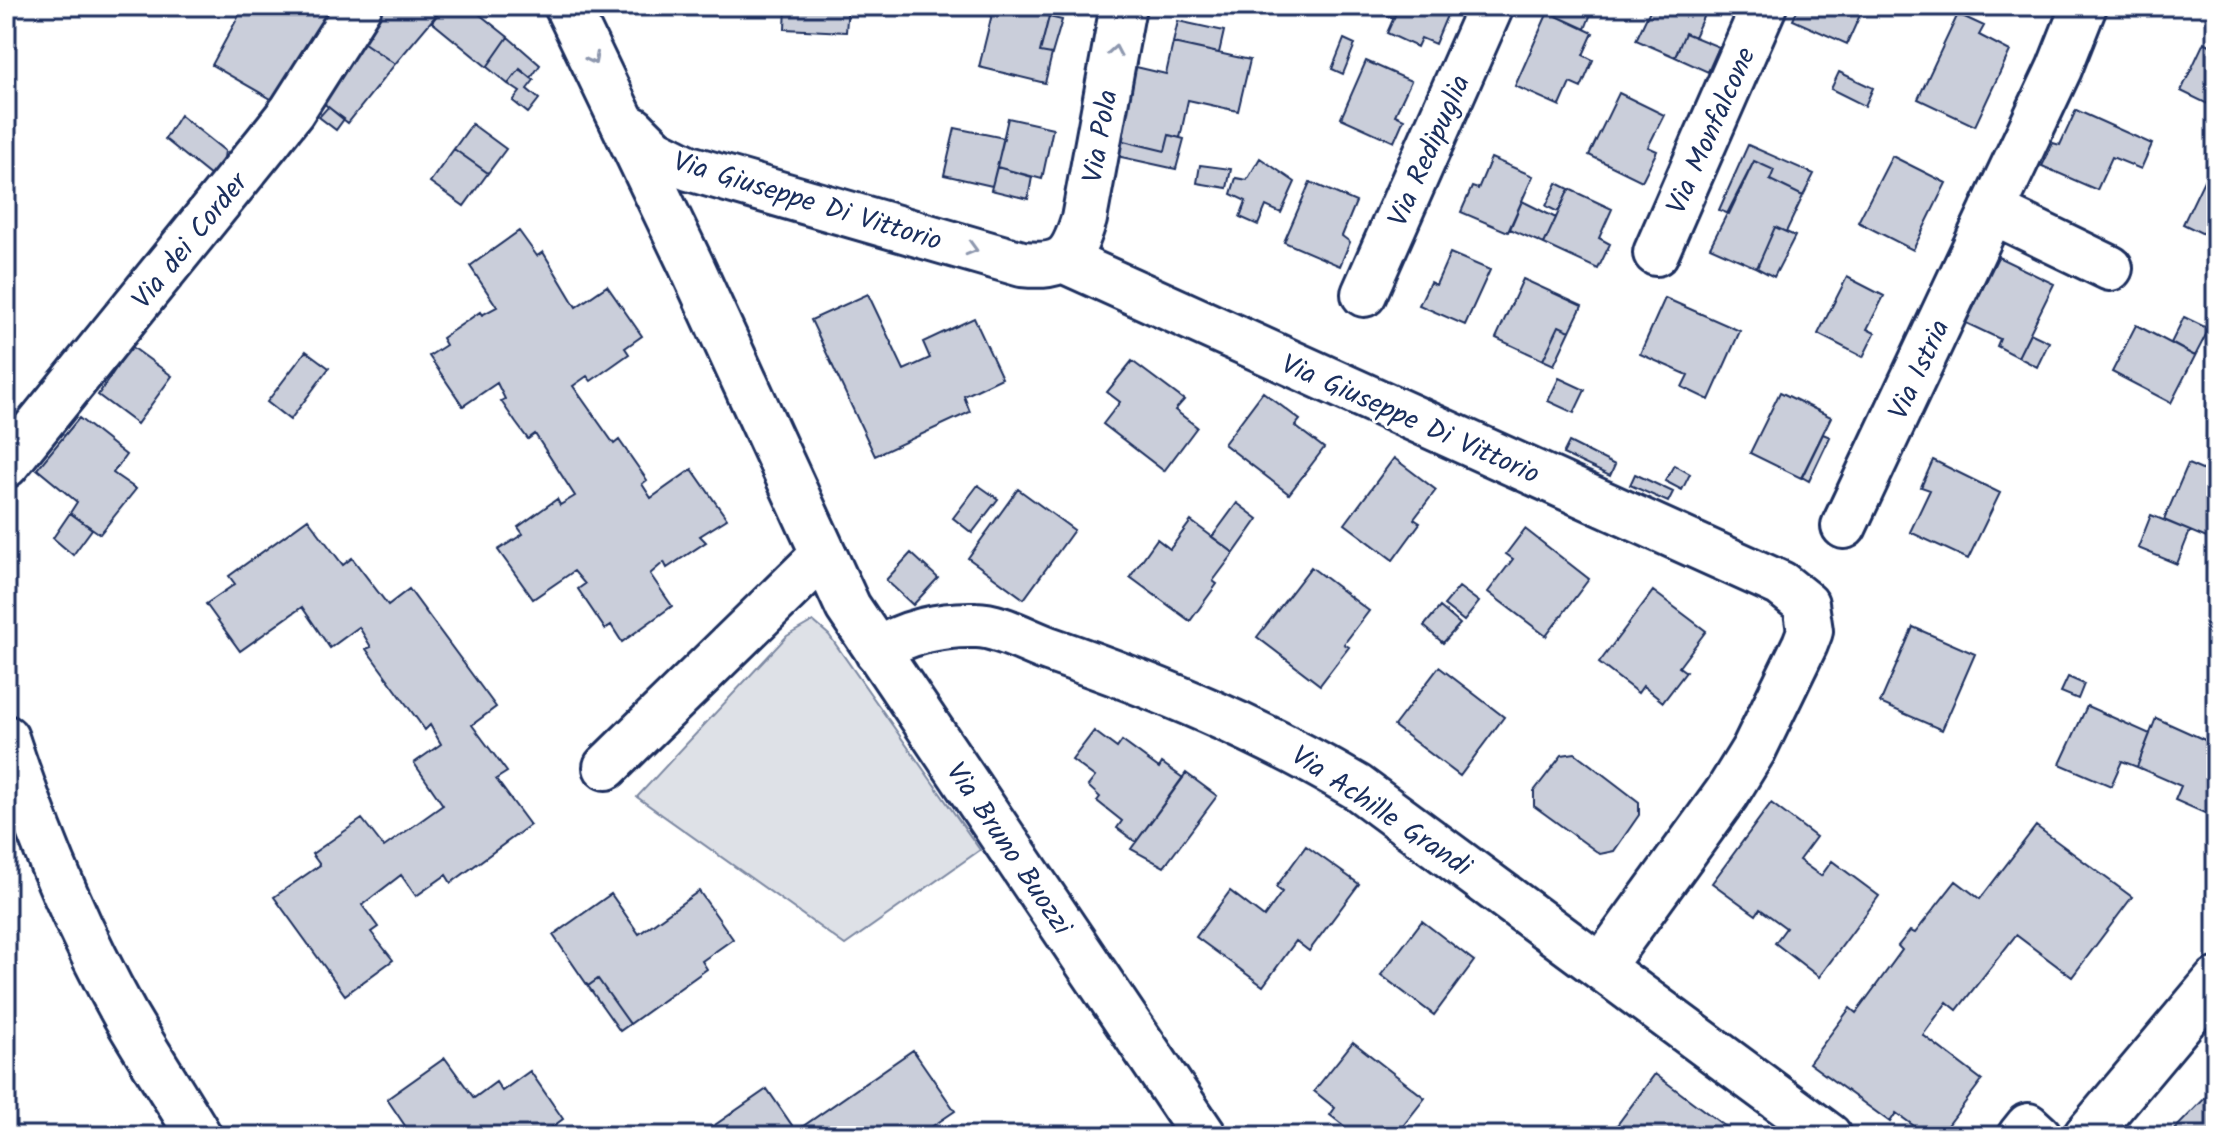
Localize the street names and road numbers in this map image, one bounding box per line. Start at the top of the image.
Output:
street label: Via Monfalcone [1655,40,1769,222]
street label: Via Redipuglia [1377,68,1484,234]
street label: Via Pola [1071,86,1132,187]
street label: Via Giuseppe Di Vittorio [667,140,947,265]
street label: Via dei Corder [122,162,261,320]
street label: Via Istria [1877,312,1963,428]
street label: Via Giuseppe Di Vittorio [1273,343,1546,498]
street label: Via Achille Grandi [1281,735,1481,890]
street label: Via Bruno Buozzi [933,754,1083,946]

